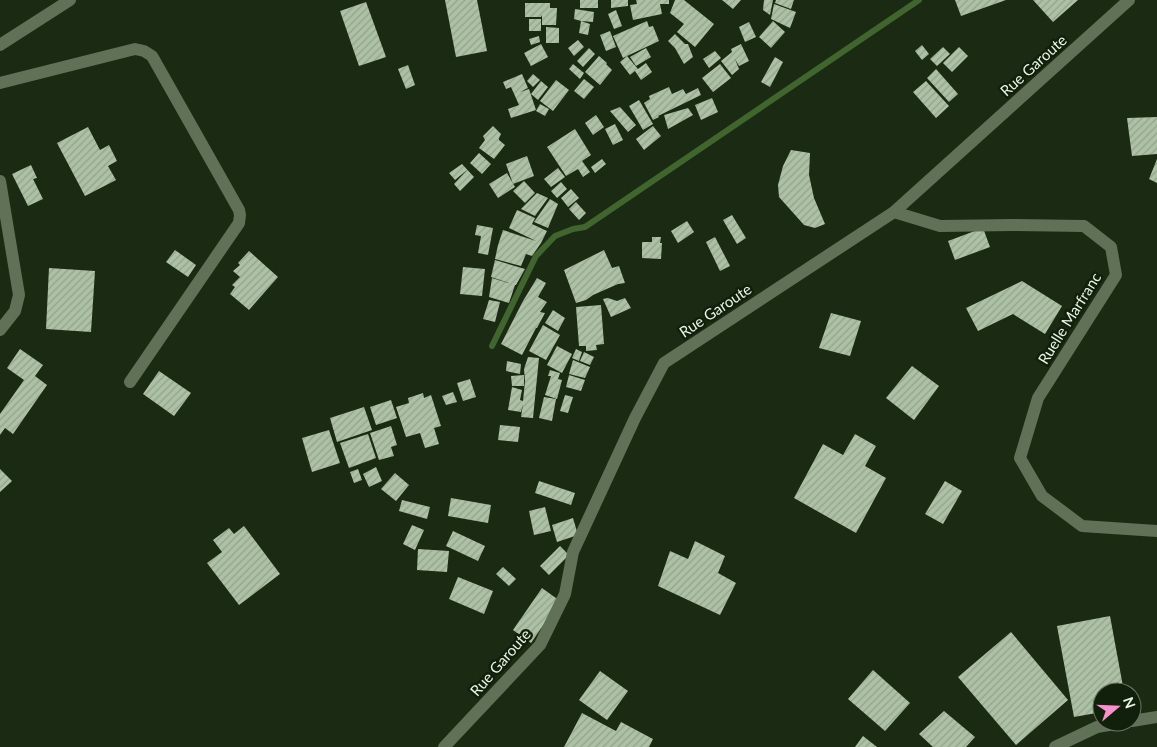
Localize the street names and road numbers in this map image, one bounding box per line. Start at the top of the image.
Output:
street label: Rue Garoute [996,31,1070,99]
street label: Ruelle Marfranc [1034,269,1104,367]
street label: Rue Garoute [676,279,754,341]
street label: Rue Garoute [466,625,534,699]

